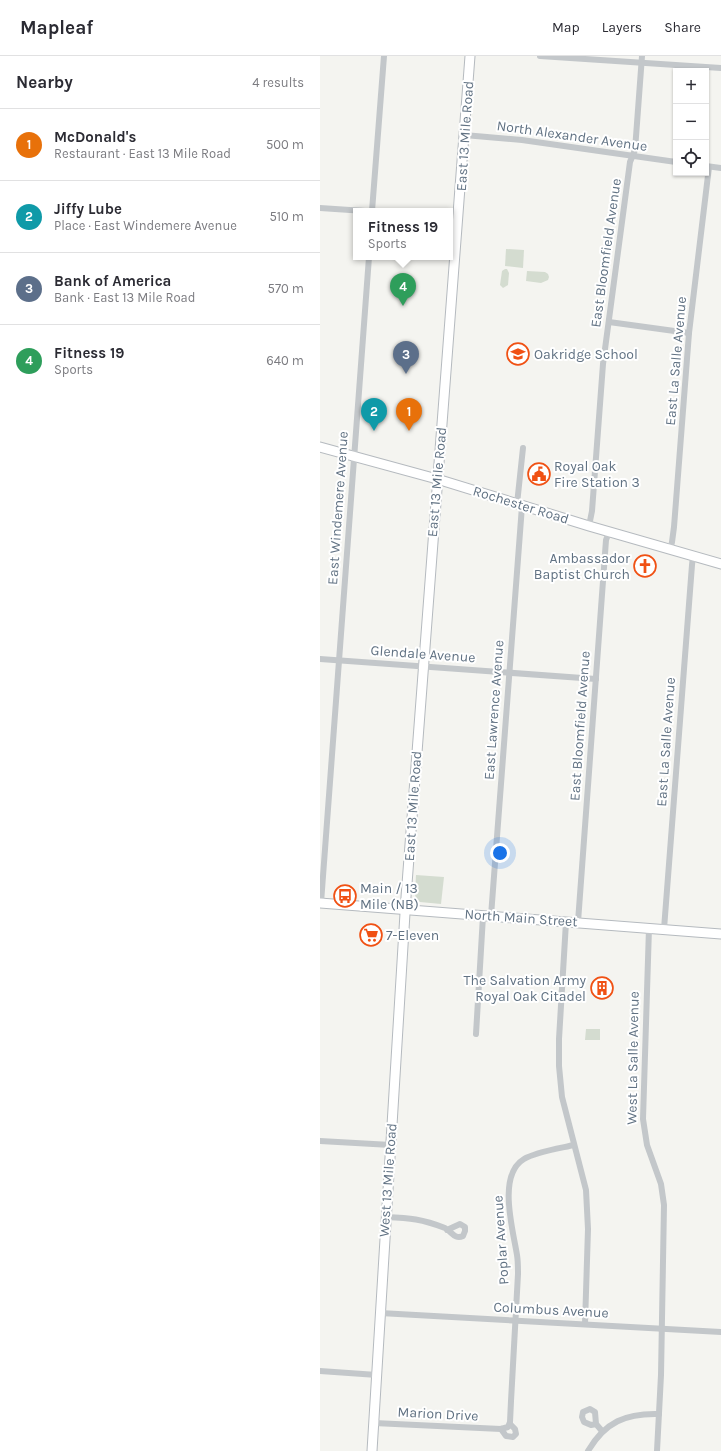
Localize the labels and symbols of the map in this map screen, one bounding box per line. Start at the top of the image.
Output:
street label: East 13 Mile Road [453,80,477,192]
street label: North Alexander Avenue [496,117,648,155]
street label: East Bloomfield Avenue [587,177,625,329]
pin: 4 [390,273,416,306]
street label: East La Salle Avenue [662,296,690,426]
pin: 3 [393,341,419,374]
school or university icon: Oakridge School [505,341,531,367]
place label: Oakridge School [534,346,638,363]
pin: 2 [361,398,387,431]
pin: 1 [396,398,422,431]
street label: East 13 Mile Road [424,426,450,538]
street label: East Windemere Avenue [324,431,352,585]
place label: Royal Oak Fire Station 3 [554,458,640,491]
public building icon: Royal Oak Fire Station 3 [526,461,552,487]
street label: Rochester Road [471,482,571,528]
place label: Ambassador Baptist Church [534,550,631,583]
church icon: Ambassador Baptist Church [632,553,658,579]
street label: East Lawrence Avenue [481,639,507,781]
street label: Glendale Avenue [370,642,476,666]
street label: East Bloomfield Avenue [566,650,594,802]
street label: East La Salle Avenue [653,677,679,807]
street label: East 13 Mile Road [401,750,425,862]
your location [490,843,510,863]
place label: Main / 13 Mile (NB) [360,880,419,913]
bus stop icon: Main / 13 Mile (NB) [332,883,358,909]
street label: North Main Street [464,906,578,930]
supermarket icon: 7-Eleven [358,922,384,948]
place label: 7-Eleven [386,927,439,944]
place label: The Salvation Army Royal Oak Citadel [464,972,586,1005]
building icon: The Salvation Army Royal Oak Citadel [589,975,615,1001]
street label: West La Salle Avenue [623,991,643,1125]
street label: West 13 Mile Road [376,1122,400,1238]
street label: Poplar Avenue [489,1195,513,1285]
street label: Columbus Avenue [493,1298,609,1322]
street label: Marion Drive [397,1403,479,1425]

